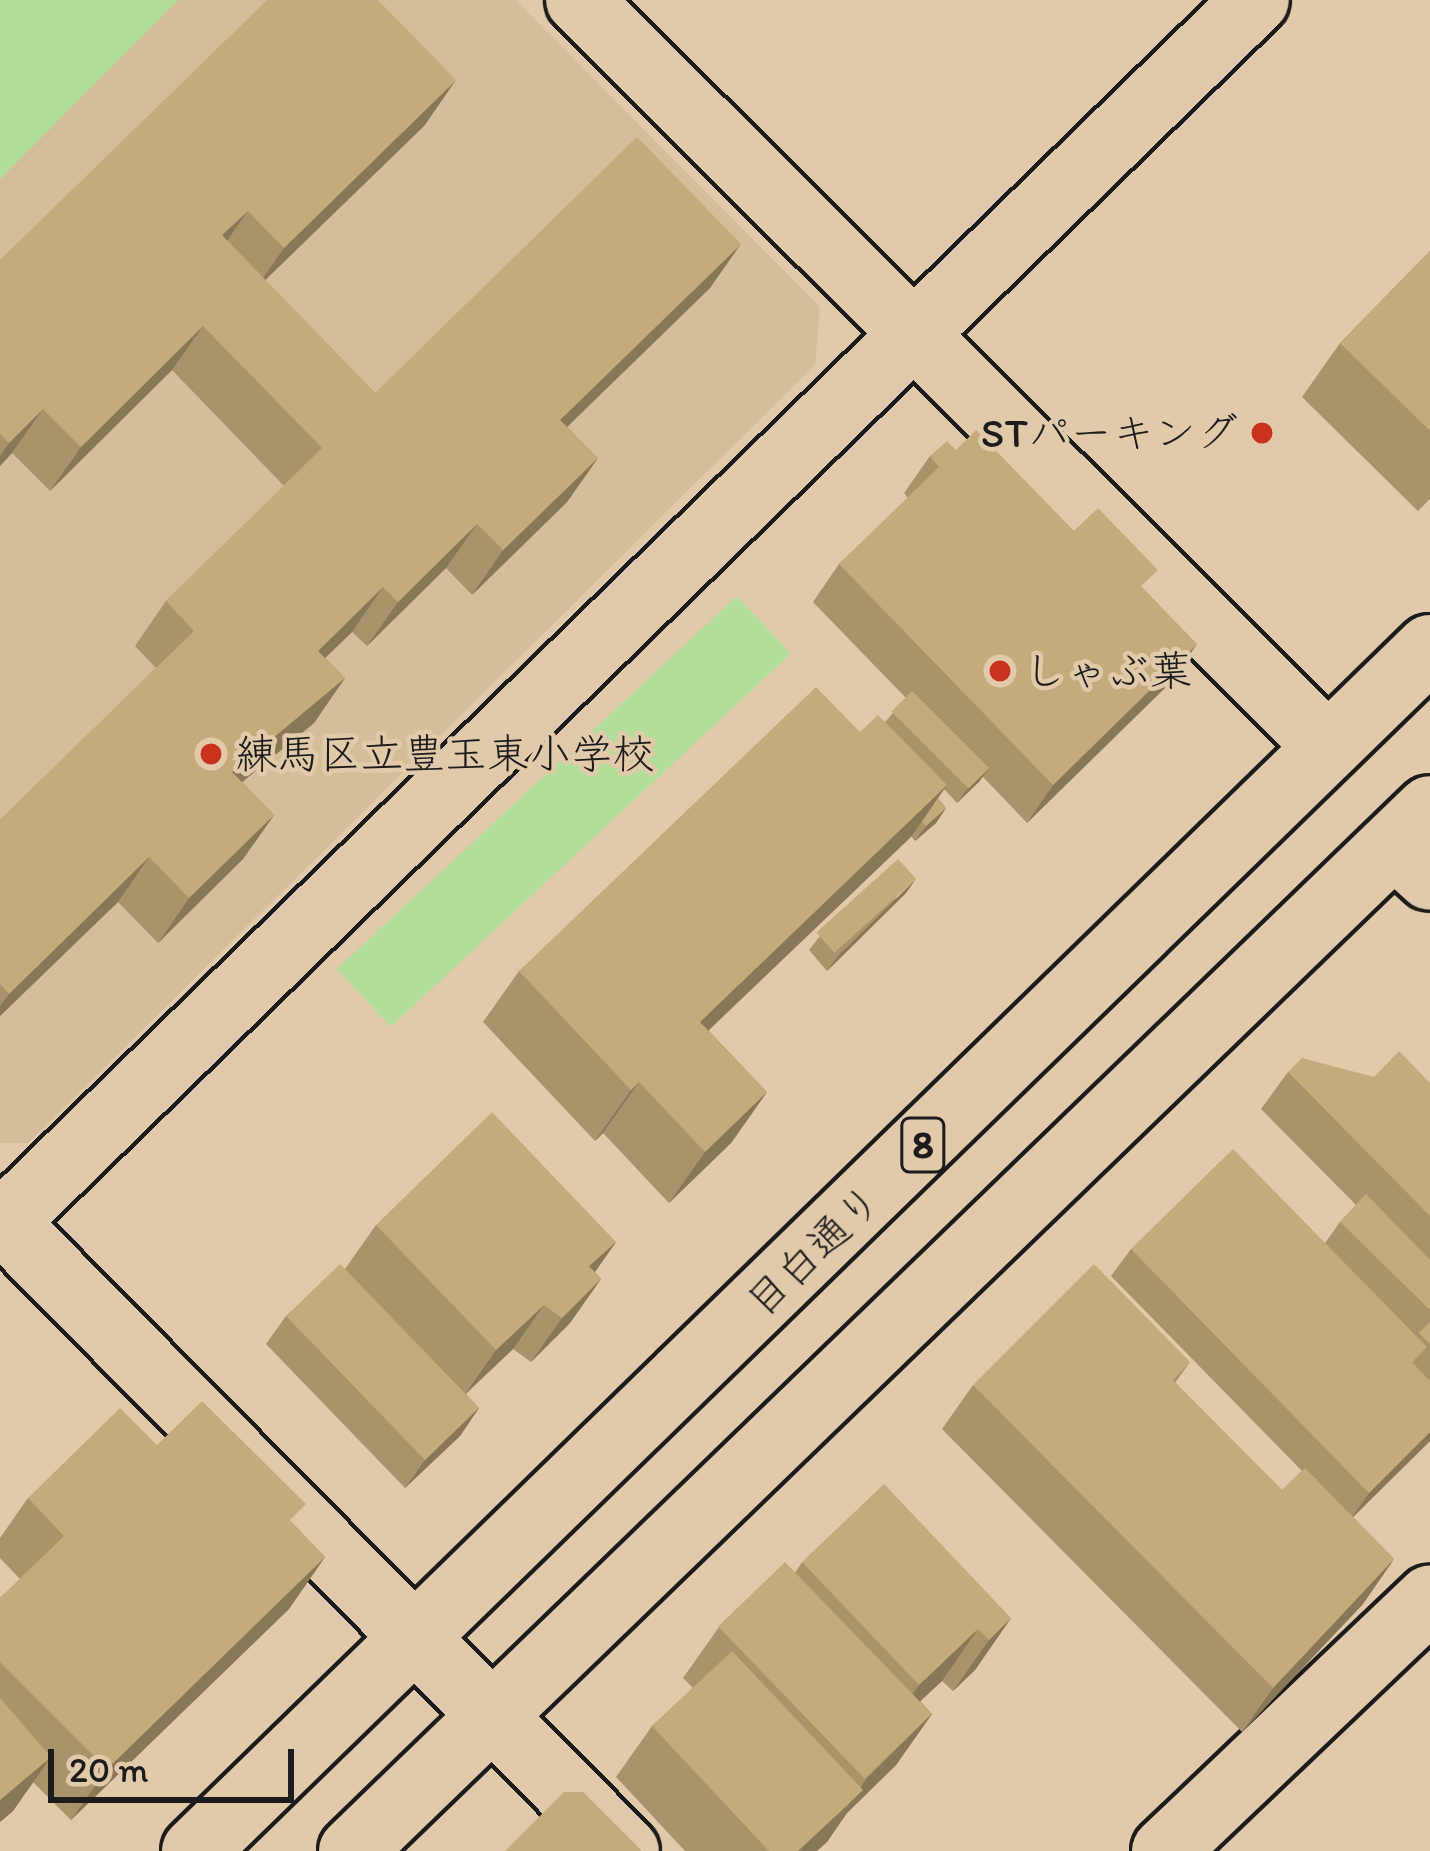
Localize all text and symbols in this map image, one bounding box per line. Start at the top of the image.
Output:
place label: STパーキング [981,408,1238,458]
marker: STパーキング [1249,420,1275,446]
place label: しゃぶ葉 [1024,646,1192,696]
marker: しゃぶ葉 [987,658,1013,684]
place label: 練馬区立豊玉東小学校 [235,729,655,779]
marker: 練馬区立豊玉東小学校 [198,741,224,767]
road number: 8 [899,1112,947,1178]
street label: 目白通り [736,1175,892,1327]
scale bar [54,1725,300,1799]
text: 20 m [69,1748,149,1791]

